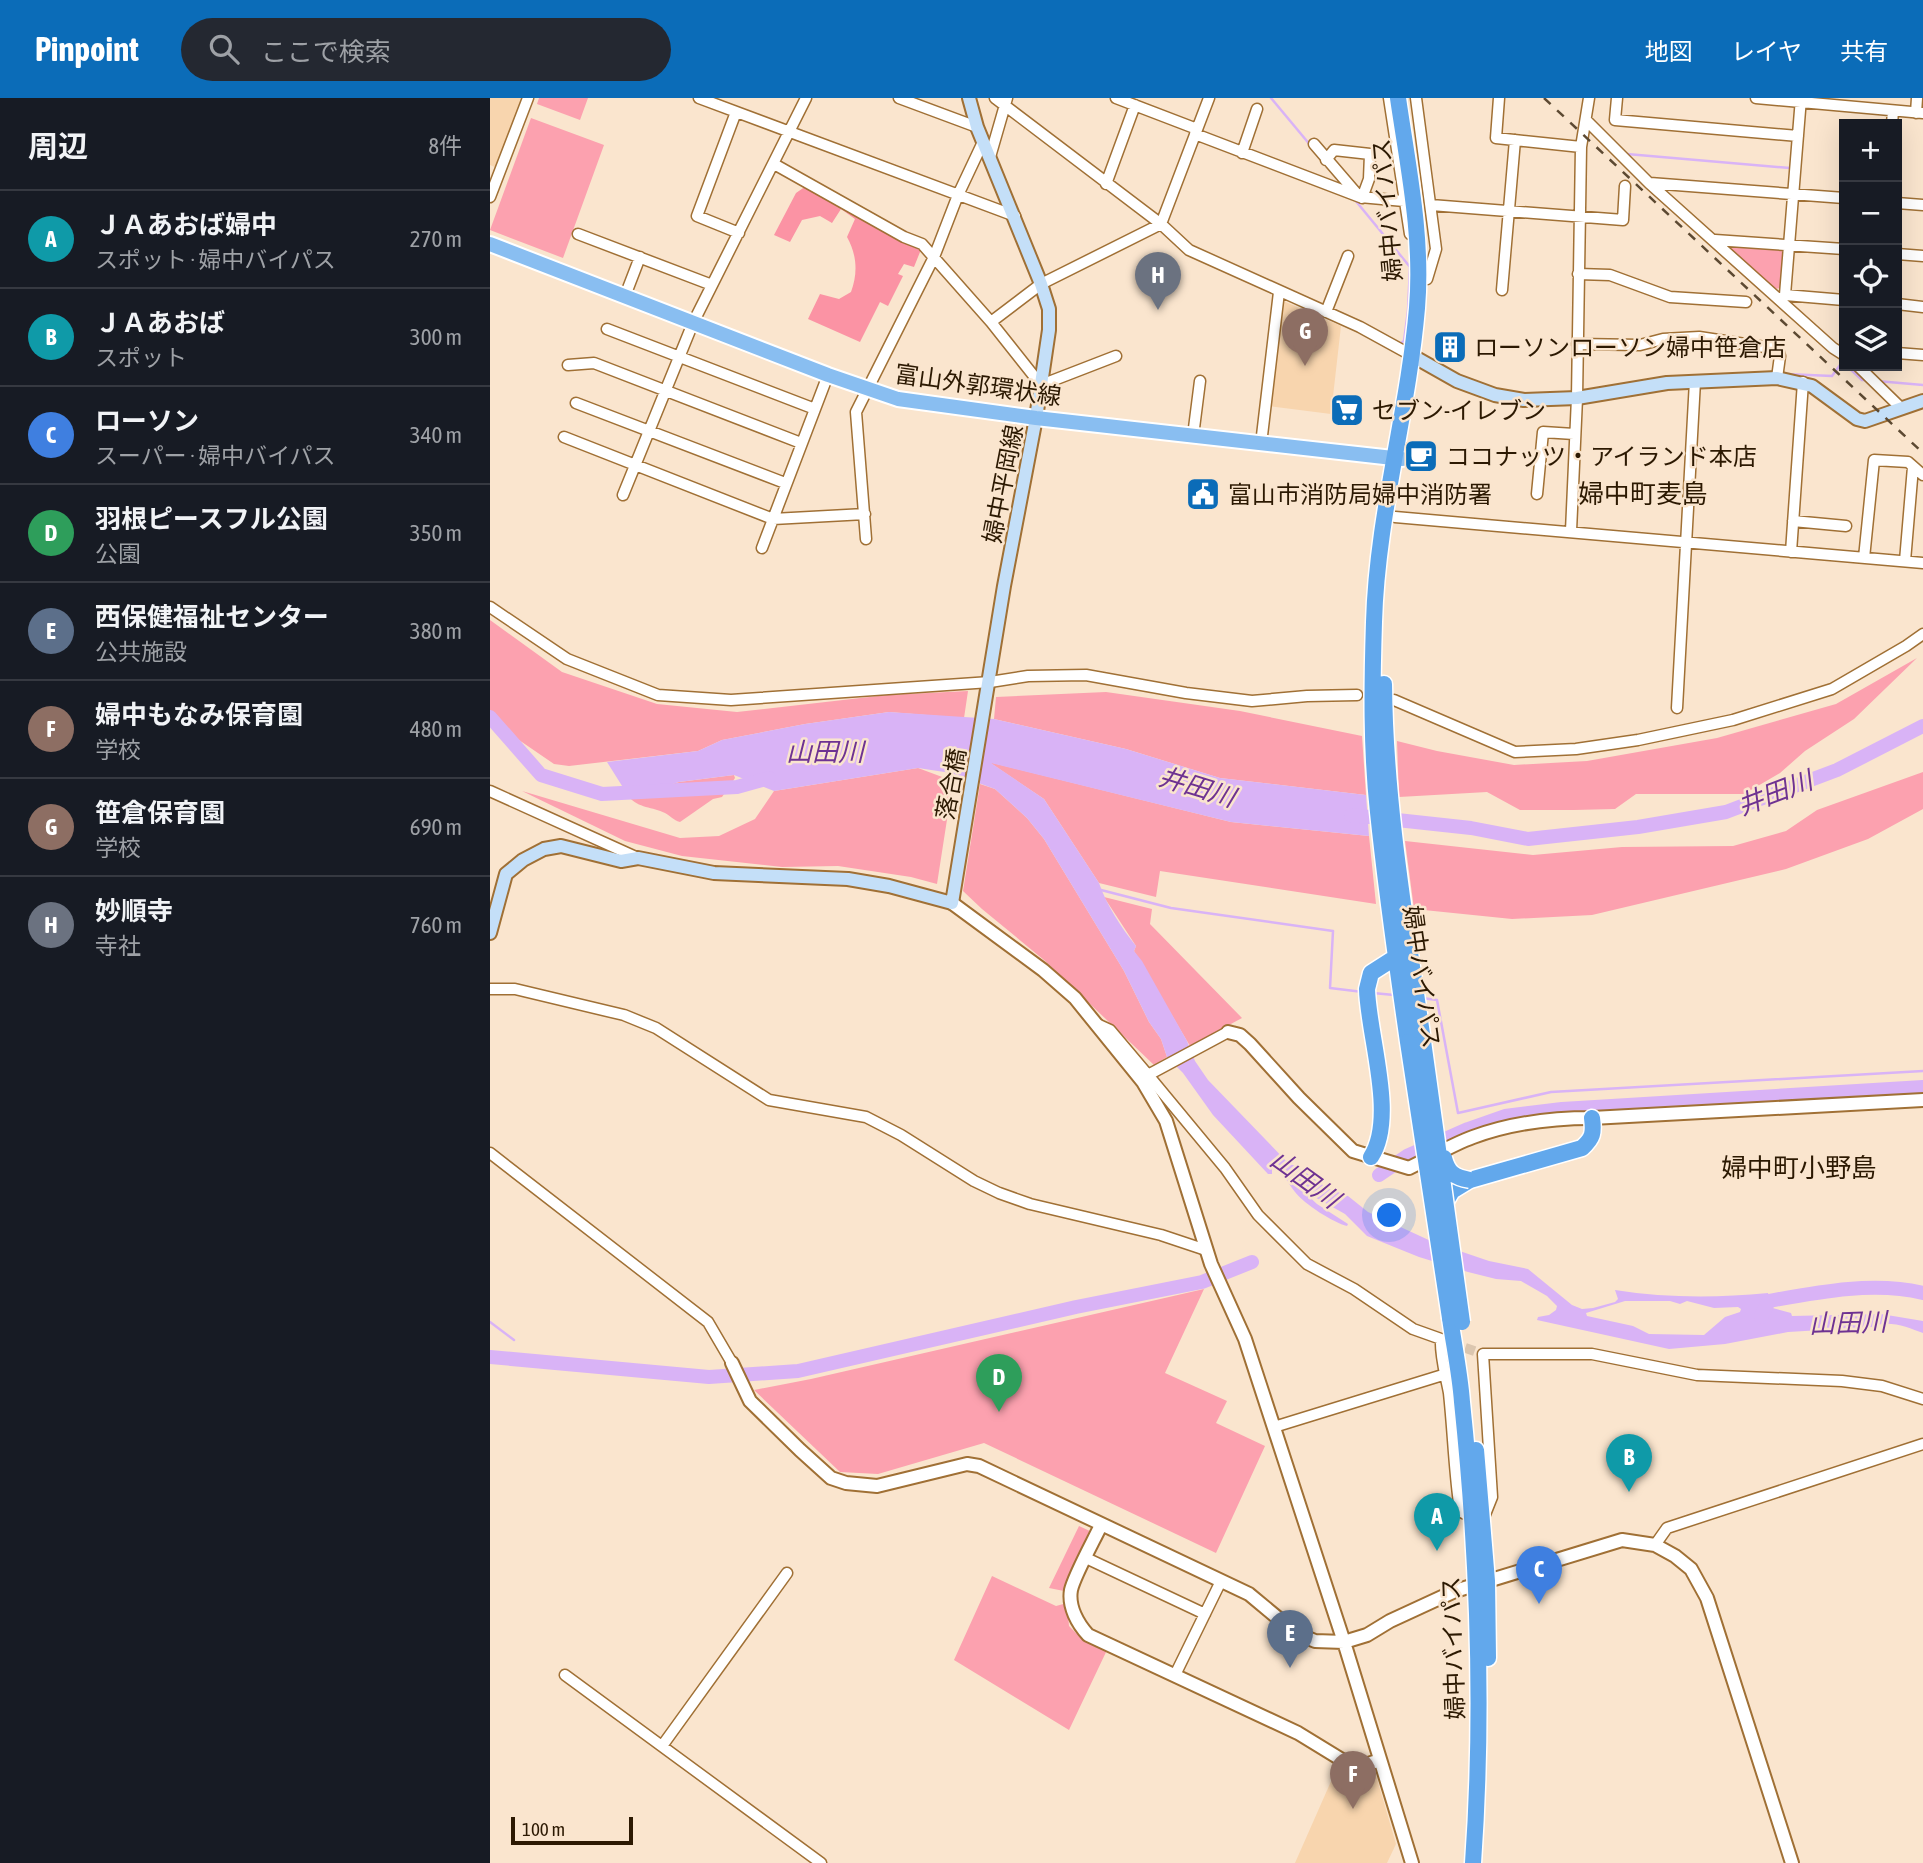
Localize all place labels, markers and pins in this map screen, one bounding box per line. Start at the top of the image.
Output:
pin: H [1135,252,1181,310]
pin: G [1282,308,1328,366]
building icon: ローソンローソン婦中笹倉店 [1431,328,1469,366]
place label: ローソンローソン婦中笹倉店 [1474,334,1786,361]
supermarket icon: セブン-イレブン [1328,391,1366,429]
place label: セブン-イレブン [1372,397,1546,424]
cafe icon: ココナッツ・アイランド本店 [1402,437,1440,475]
place label: ココナッツ・アイランド本店 [1446,443,1757,470]
public building icon: 富山市消防局婦中消防署 [1184,475,1222,513]
place label: 富山市消防局婦中消防署 [1228,481,1492,508]
pin: D [976,1354,1022,1412]
pin: B [1606,1434,1652,1492]
pin: A [1414,1493,1460,1551]
pin: C [1516,1546,1562,1604]
pin: E [1267,1610,1313,1668]
pin: F [1330,1751,1376,1809]

